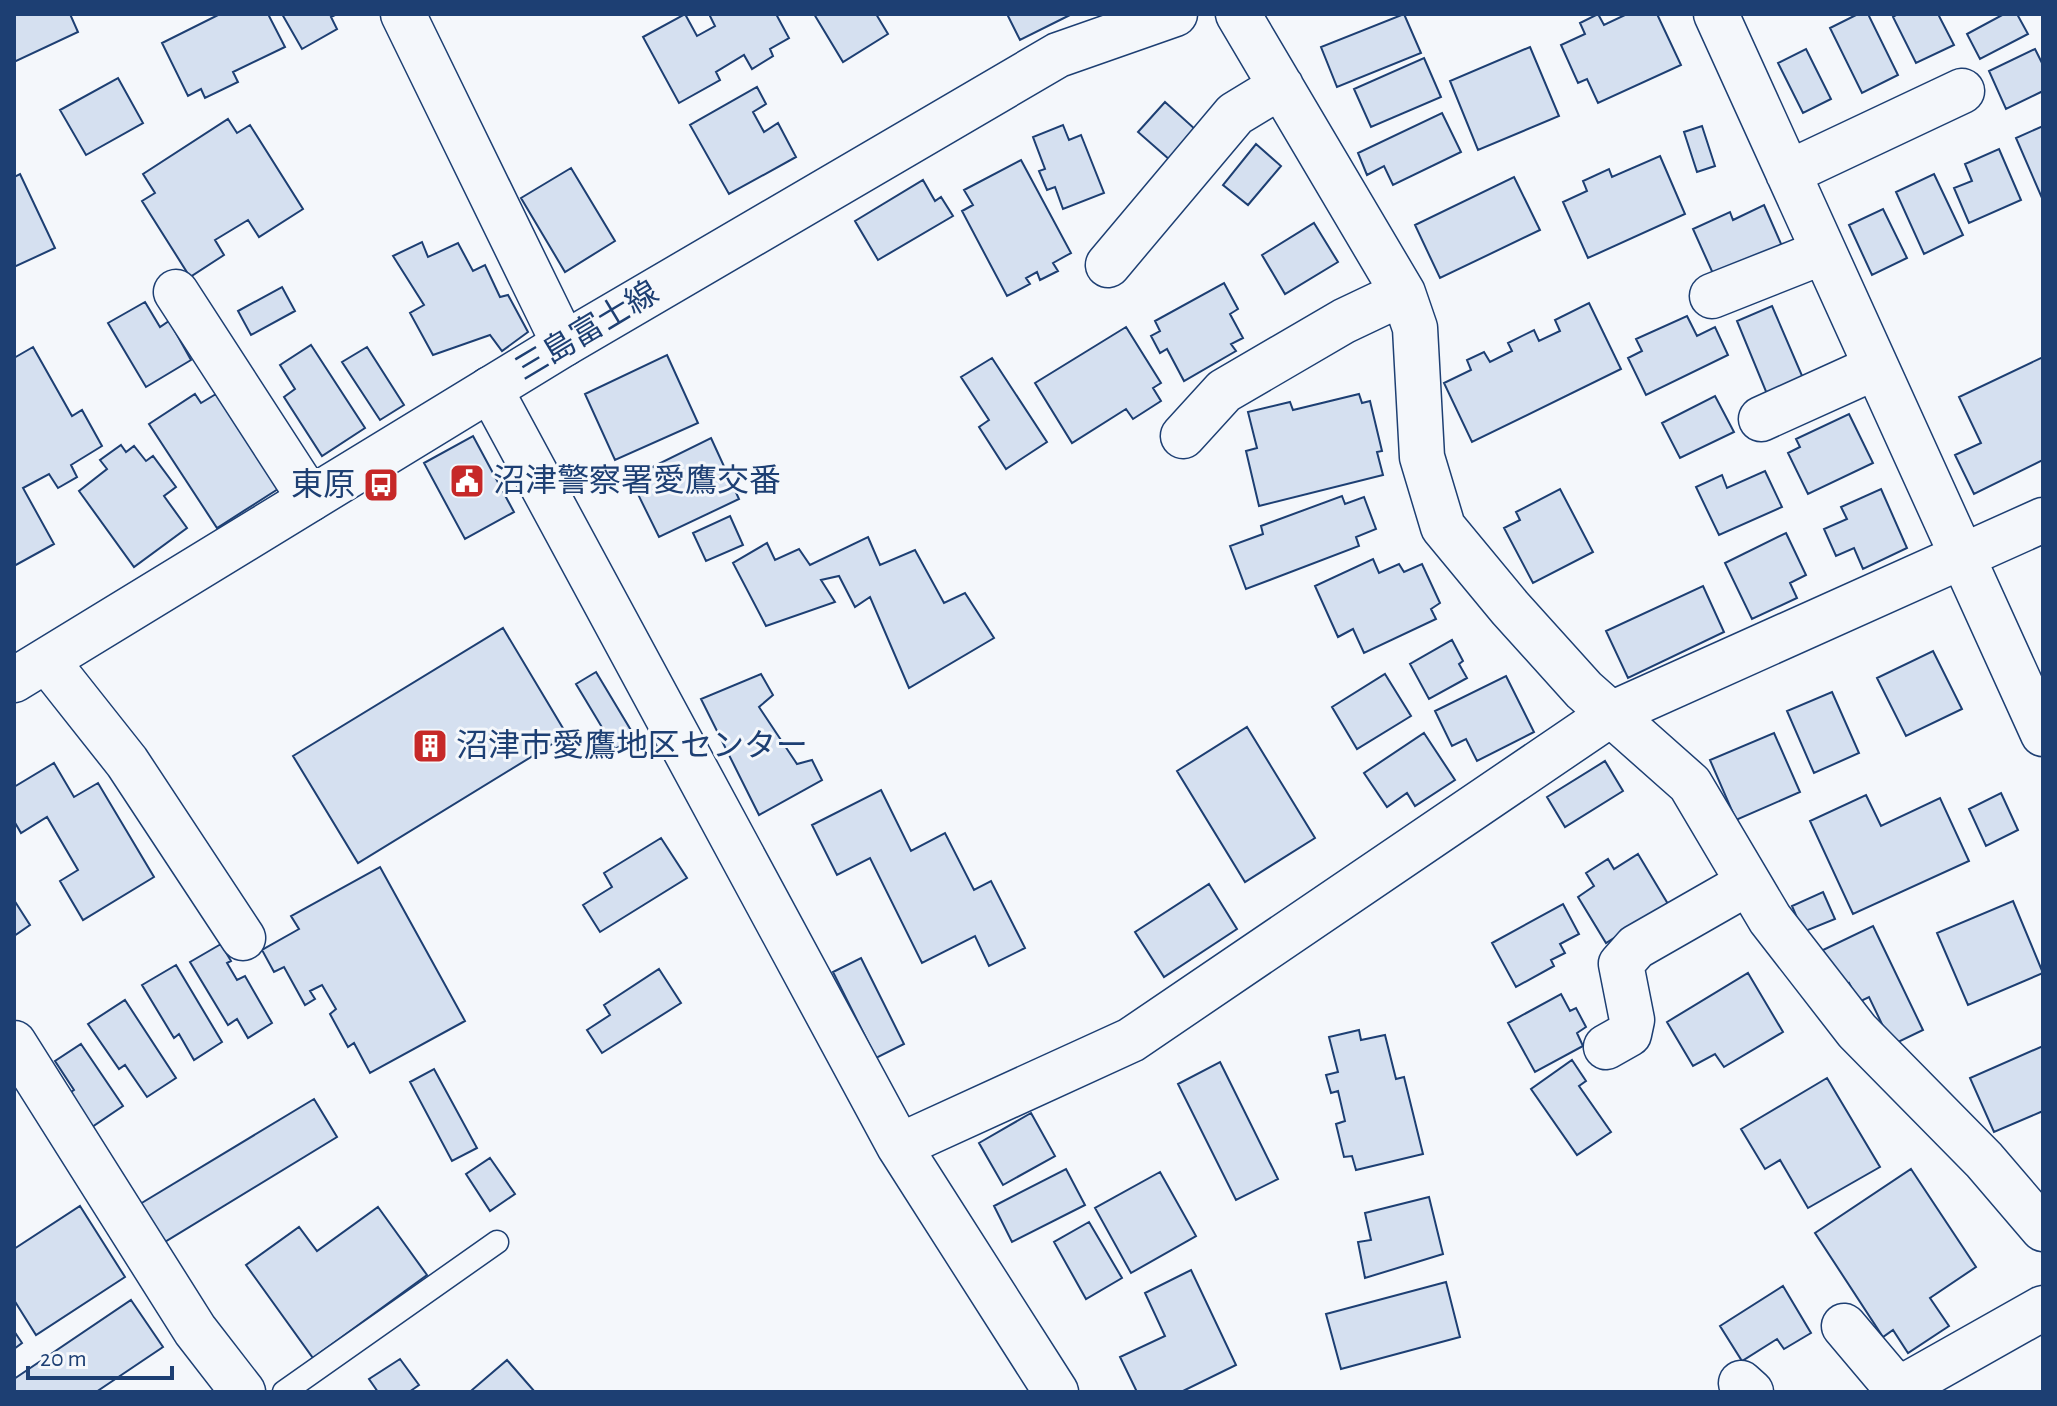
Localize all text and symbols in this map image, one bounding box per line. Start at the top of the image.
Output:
street label: 三島富士線 [509,274,664,386]
public building icon: 沼津警察署愛鷹交番 [448,462,486,500]
place label: 沼津警察署愛鷹交番 [493,463,781,497]
bus stop icon: 東原 [362,466,400,504]
place label: 東原 [291,468,355,501]
building icon: 沼津市愛鷹地区センター [411,727,449,765]
place label: 沼津市愛鷹地区センター [456,728,808,762]
scale bar [28,1330,172,1380]
text: 20 m [40,1347,87,1371]

